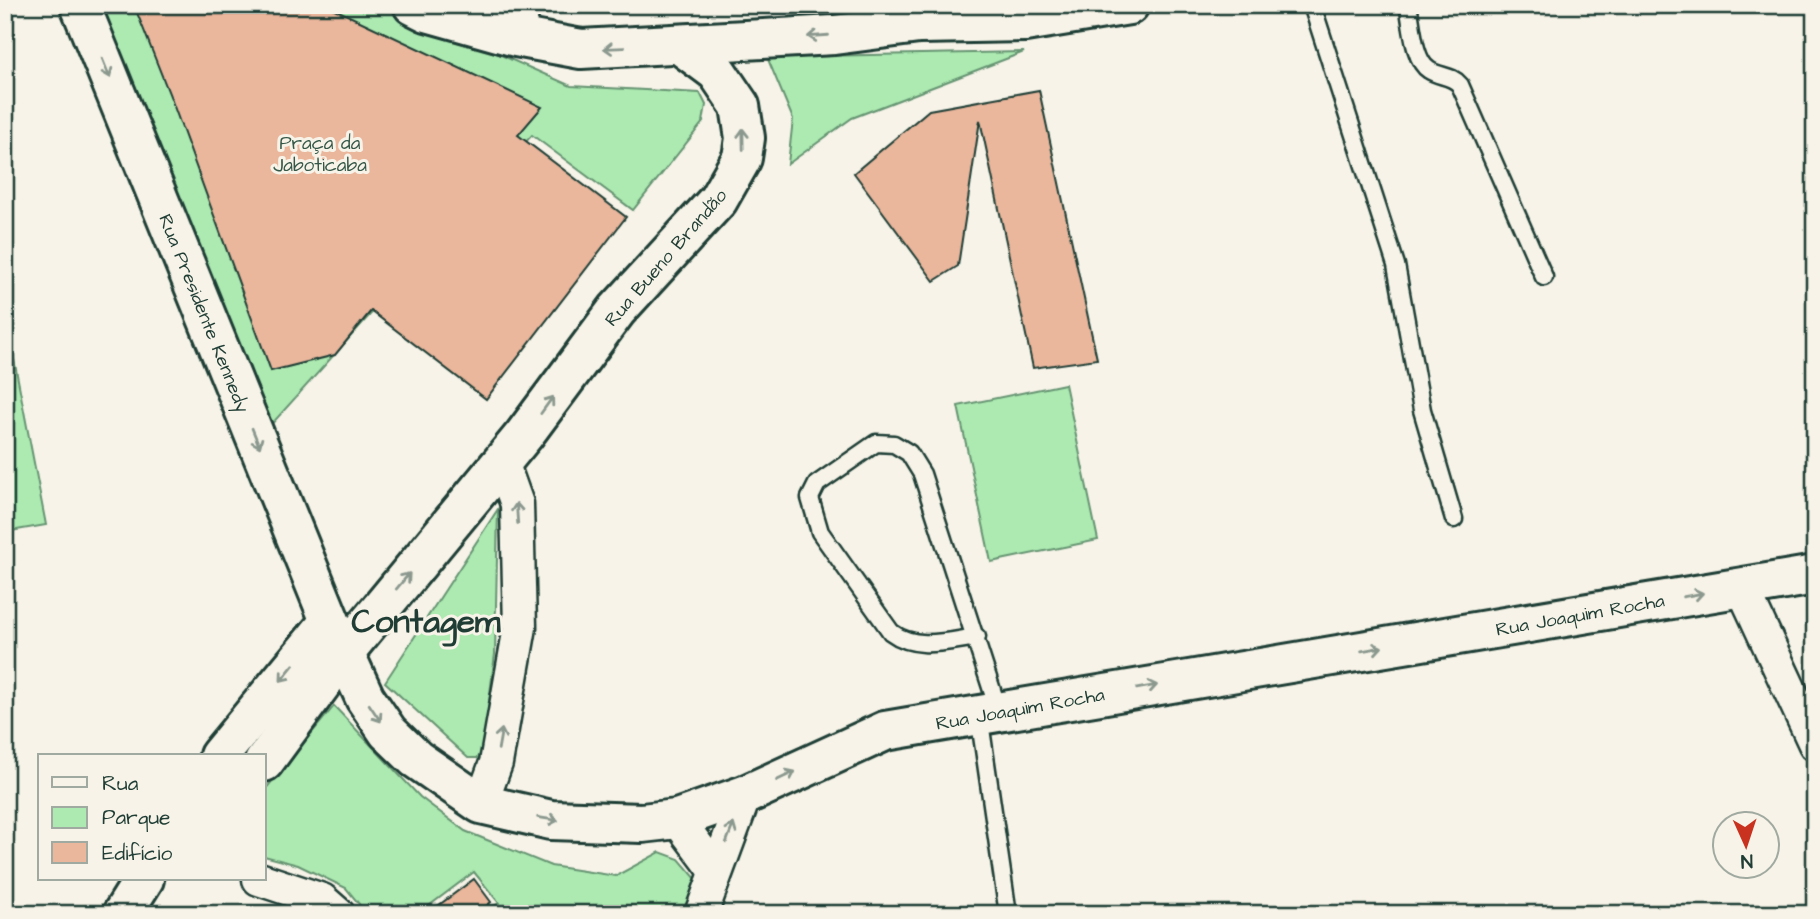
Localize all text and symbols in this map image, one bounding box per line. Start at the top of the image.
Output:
one-way arrow [807,30,829,43]
one-way arrow [602,42,625,55]
one-way arrow [100,57,113,79]
one-way arrow [736,127,750,150]
park label: Praça da Jaboticaba [273,130,367,179]
street label: Rua Bueno Brandão [599,183,734,333]
street label: Rua Presidente Kennedy [150,210,256,418]
one-way arrow [539,396,554,415]
one-way arrow [250,427,263,448]
one-way arrow [510,502,523,525]
one-way arrow [395,573,411,591]
street label: Rua Joaquim Rocha [1494,587,1667,644]
one-way arrow [1681,588,1703,601]
district label: Contagem [351,599,501,647]
one-way arrow [1360,642,1382,655]
one-way arrow [279,664,295,682]
one-way arrow [1135,680,1158,693]
street label: Rua Joaquim Rocha [934,681,1107,738]
one-way arrow [368,703,382,722]
one-way arrow [494,728,507,751]
legend [38,754,266,880]
text: Rua [102,769,139,798]
one-way arrow [775,769,796,782]
text: Parque [102,803,170,832]
north arrow [1712,810,1782,880]
one-way arrow [536,813,559,826]
one-way arrow [725,823,738,845]
text: Edifício [102,839,172,868]
text: N [1740,847,1753,874]

